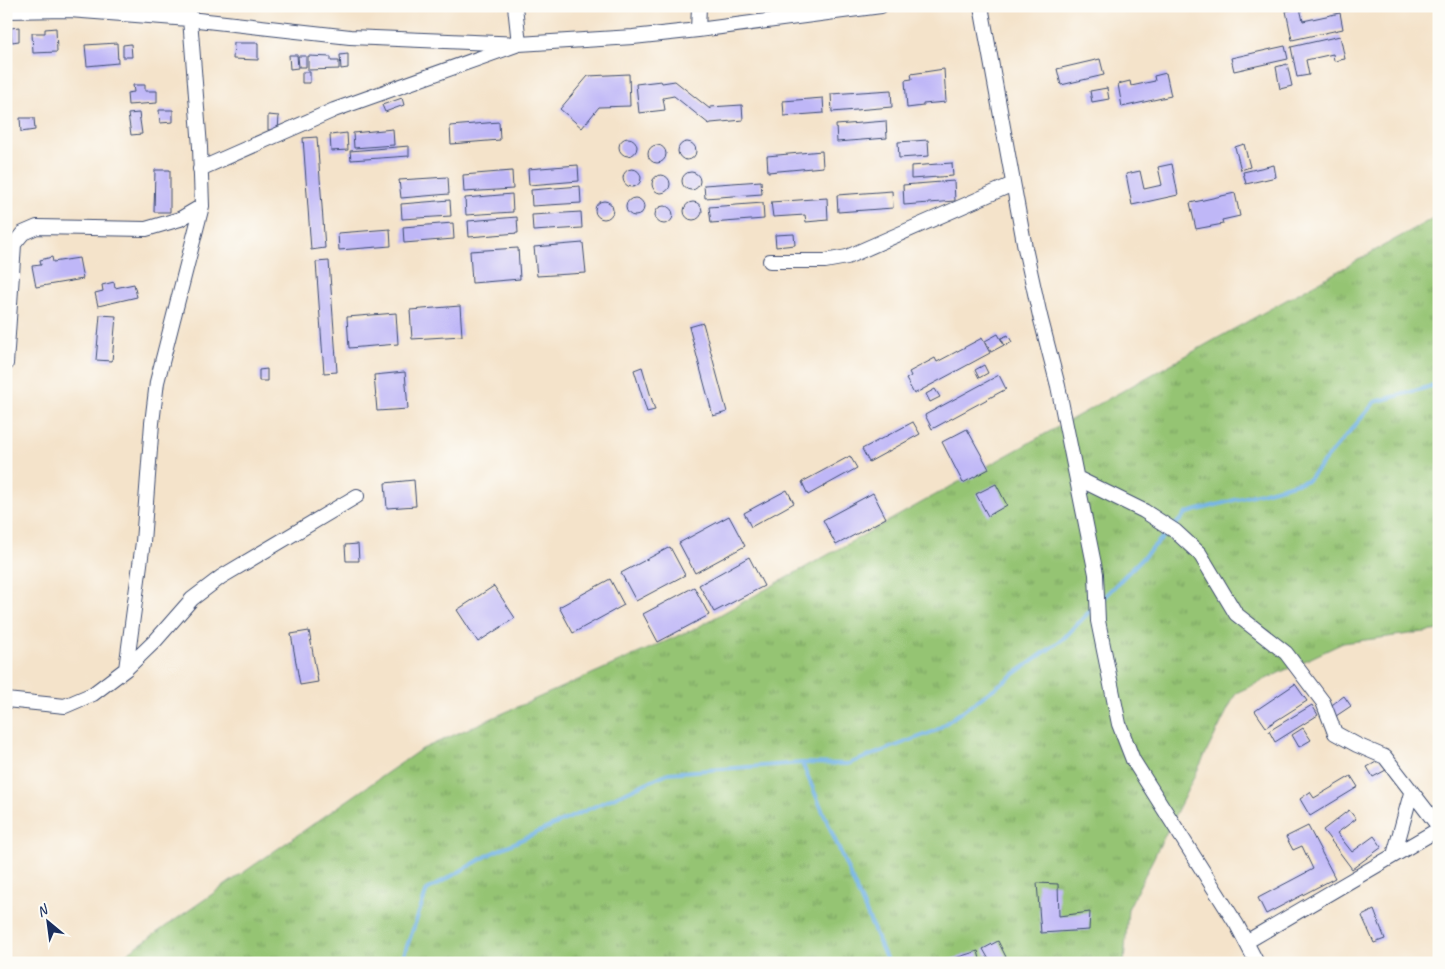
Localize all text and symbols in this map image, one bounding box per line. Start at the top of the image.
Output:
north arrow [22,896,72,946]
text: N [34,900,52,921]

